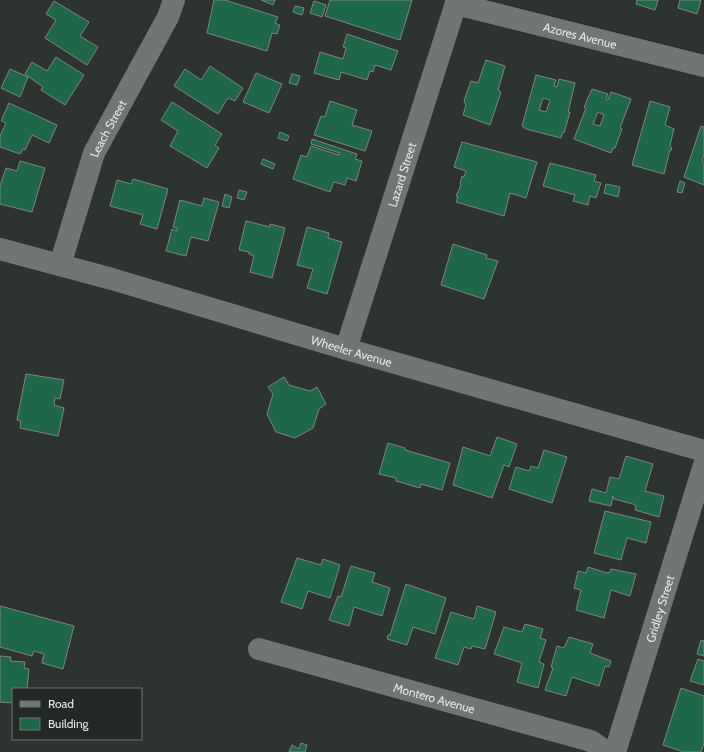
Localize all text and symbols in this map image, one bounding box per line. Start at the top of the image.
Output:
street label: Azores Avenue [542,19,618,51]
street label: Leach Street [86,97,129,159]
street label: Lazard Street [384,140,419,209]
street label: Wheeler Avenue [309,331,394,369]
street label: Gridley Street [642,573,677,644]
street label: Montero Avenue [392,679,477,716]
legend [12,688,142,740]
text: Road [48,696,74,711]
text: Building [48,716,90,731]

